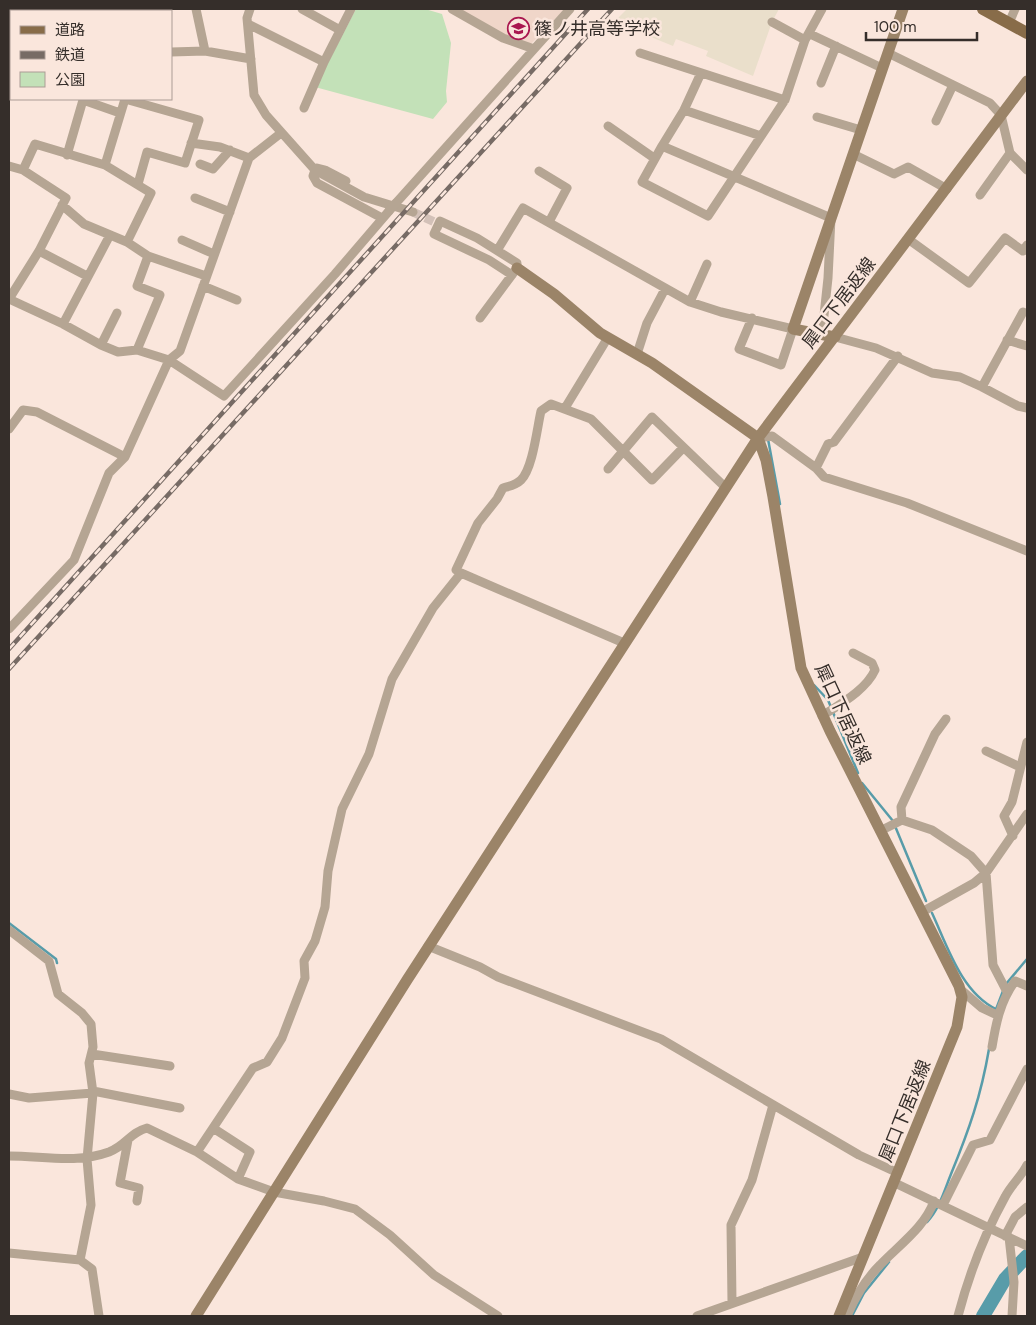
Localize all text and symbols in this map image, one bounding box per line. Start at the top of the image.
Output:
legend [10,10,172,100]
scale bar [866,10,977,42]
school or university icon: 篠ノ井高等学校 [506,17,530,41]
place label: 篠ノ井高等学校 [534,17,660,41]
text: 100 m [874,17,917,37]
text: 道路 [55,20,85,40]
text: 鉄道 [55,45,85,65]
text: 公園 [55,70,85,90]
street label: 犀口下居返線 [797,253,881,353]
street label: 犀口下居返線 [809,660,877,768]
street label: 犀口下居返線 [874,1056,936,1166]

